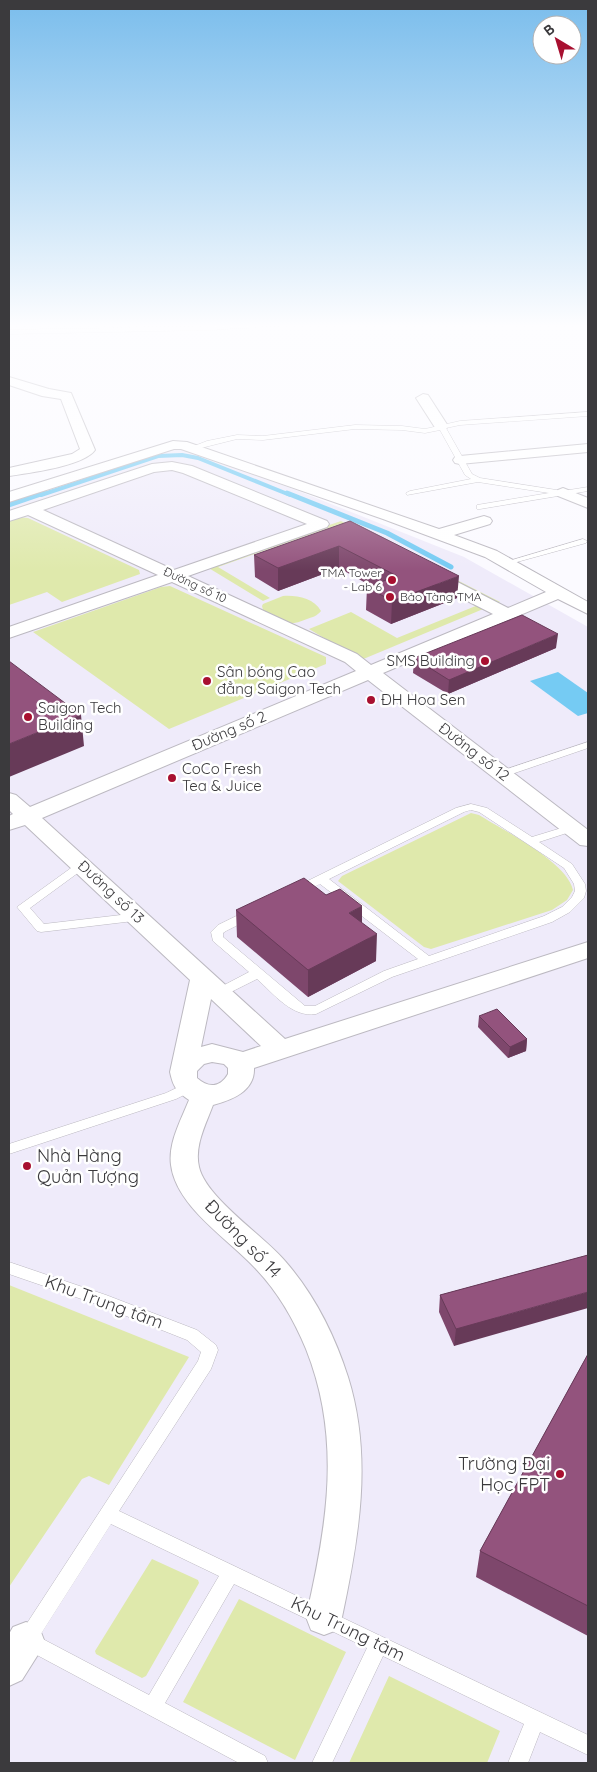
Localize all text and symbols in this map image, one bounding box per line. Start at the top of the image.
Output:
north arrow [532,15,582,65]
text: B [540,20,558,40]
street label: Đường số 10 [161,563,229,606]
place label: TMA Tower - Lab 6 [320,565,383,594]
marker: TMA Tower - Lab 6 [386,574,398,586]
place label: Bảo Tàng TMA [400,589,482,604]
marker: Bảo Tàng TMA [384,591,396,603]
place label: SMS Building [386,651,475,670]
marker: SMS Building [479,655,491,667]
place label: Sân bóng Cao đẳng Saigon Tech [217,662,341,698]
marker: Sân bóng Cao đẳng Saigon Tech [201,675,213,687]
place label: ĐH Hoa Sen [381,690,465,709]
marker: ĐH Hoa Sen [365,694,377,706]
place label: Saigon Tech Building [38,698,122,734]
street label: Đường số 2 [189,706,269,755]
marker: Saigon Tech Building [22,711,34,723]
street label: Đường số 12 [435,718,513,785]
place label: CoCo Fresh Tea & Juice [182,759,262,795]
marker: CoCo Fresh Tea & Juice [166,772,178,784]
street label: Đường số 13 [74,856,149,927]
place label: Nhà Hàng Quản Tượng [37,1144,139,1188]
marker: Nhà Hàng Quản Tượng [21,1160,33,1172]
street label: Đường số 14 [200,1194,287,1283]
street label: Khu Trung tâm [42,1269,167,1334]
place label: Trường Đại Học FPT [458,1452,550,1496]
marker: Trường Đại Học FPT [554,1468,566,1480]
street label: Khu Trung tâm [287,1591,409,1666]

